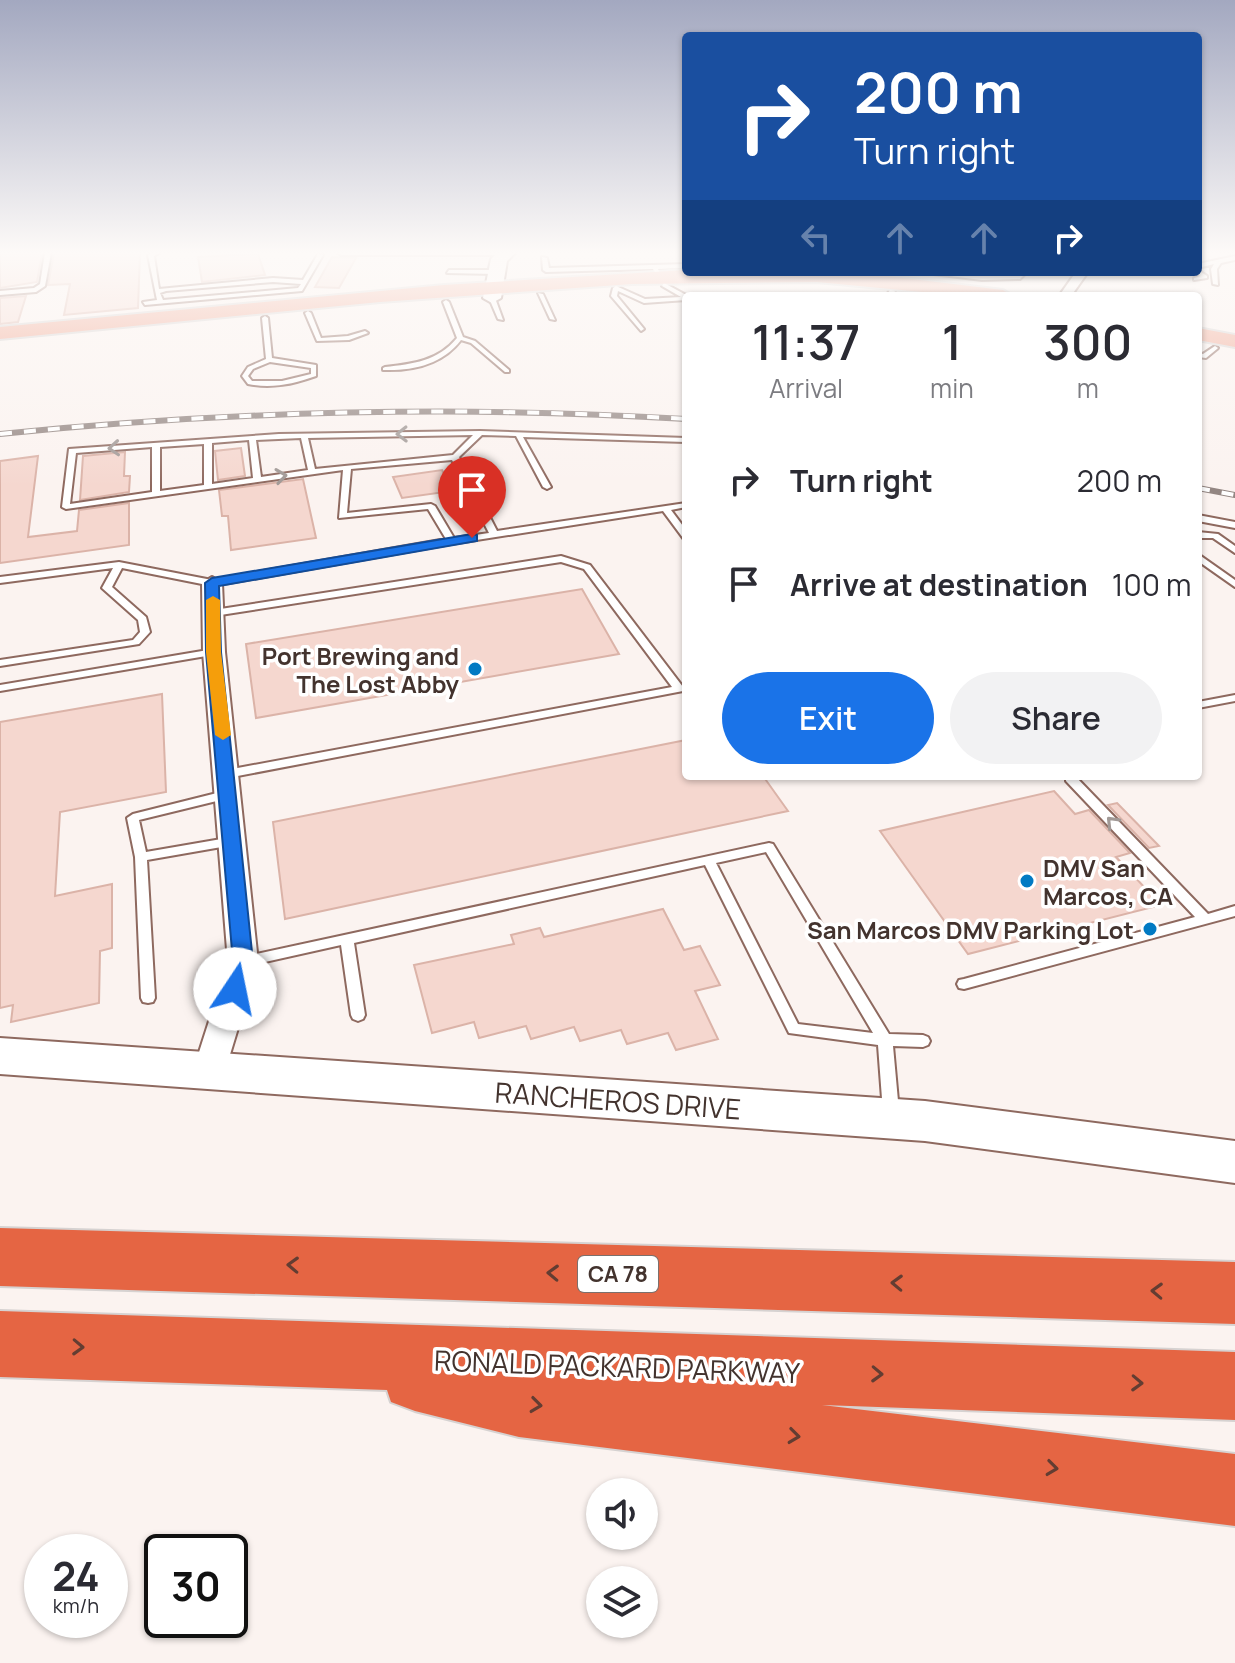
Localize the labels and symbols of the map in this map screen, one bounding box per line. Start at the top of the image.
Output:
one-way arrow [395,425,408,443]
one-way arrow [108,439,121,456]
pin [438,456,506,538]
one-way arrow [275,468,288,485]
place label: Port Brewing and The Lost Abby [262,639,460,700]
marker: Port Brewing and The Lost Abby [466,660,484,678]
one-way arrow [1107,817,1122,831]
place label: DMV San Marcos, CA [1043,851,1173,912]
marker: DMV San Marcos, CA [1018,872,1036,890]
place label: San Marcos DMV Parking Lot [807,913,1134,946]
marker: San Marcos DMV Parking Lot [1141,920,1159,938]
position arrow [193,947,277,1031]
street label: RANCHEROS DRIVE [494,1072,742,1128]
road number: CA 78 [578,1256,658,1292]
one-way arrow [286,1257,299,1274]
one-way arrow [546,1264,559,1281]
one-way arrow [890,1274,903,1291]
one-way arrow [1150,1282,1163,1299]
one-way arrow [72,1339,85,1356]
street label: RONALD PACKARD PARKWAY [433,1341,801,1391]
one-way arrow [871,1366,884,1383]
one-way arrow [1131,1375,1144,1392]
one-way arrow [529,1396,543,1413]
one-way arrow [788,1428,801,1445]
one-way arrow [1045,1459,1059,1476]
speed limit sign: 30 [144,1534,248,1638]

